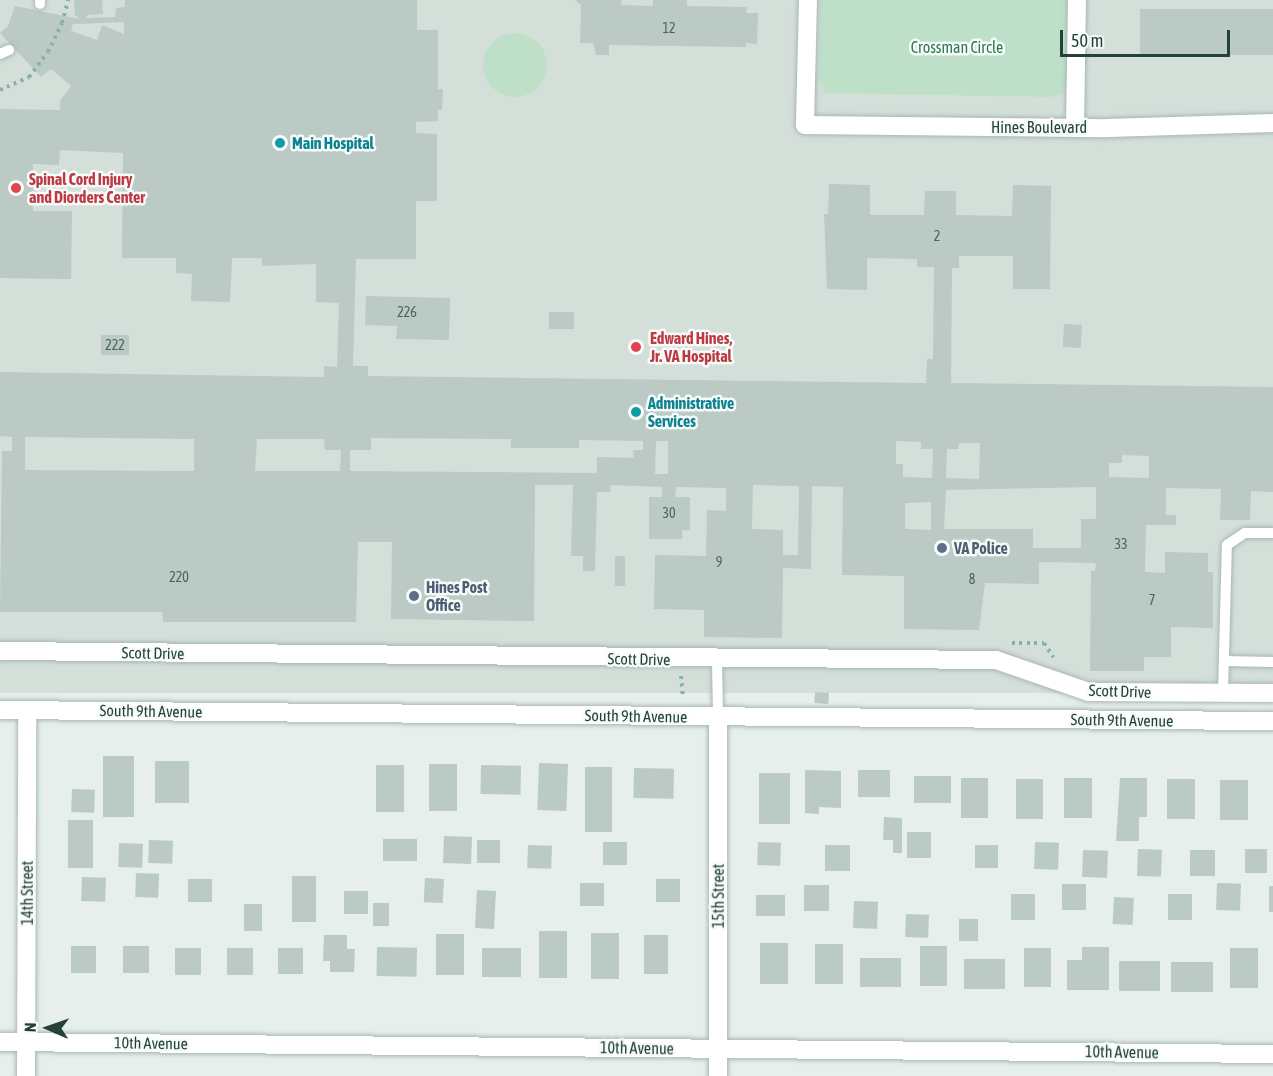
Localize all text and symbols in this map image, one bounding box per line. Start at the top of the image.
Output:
scale bar [1063,18,1232,56]
house number: 12 [662,20,676,36]
text: 50 m [1071,30,1103,51]
park label: Crossman Circle [911,37,1003,57]
street label: Hines Boulevard [991,117,1087,137]
place label: Main Hospital [292,133,374,153]
marker: Main Hospital [273,136,287,150]
place label: Spinal Cord Injury and Diorders Center [29,169,145,207]
marker: Spinal Cord Injury and Diorders Center [7,179,25,197]
house number: 2 [934,228,940,244]
house number: 226 [397,304,417,320]
place label: Edward Hines, Jr. VA Hospital [650,328,732,366]
house number: 222 [105,337,125,353]
marker: Edward Hines, Jr. VA Hospital [627,338,645,356]
place label: Administrative Services [648,393,734,431]
marker: Administrative Services [629,405,643,419]
house number: 30 [662,505,676,521]
house number: 33 [1114,536,1128,552]
place label: VA Police [954,538,1008,558]
marker: VA Police [935,541,949,555]
house number: 9 [716,554,722,570]
house number: 220 [169,569,189,585]
house number: 8 [969,571,975,587]
place label: Hines Post Office [426,577,487,615]
marker: Hines Post Office [407,589,421,603]
house number: 7 [1149,592,1155,608]
street label: Scott Drive [122,643,184,663]
street label: Scott Drive [608,649,670,669]
street label: Scott Drive [1088,680,1152,702]
street label: South 9th Avenue [99,701,203,721]
street label: South 9th Avenue [584,706,688,726]
street label: South 9th Avenue [1070,710,1174,730]
street label: 14th Street [17,861,37,925]
street label: 15th Street [708,864,728,928]
north arrow [18,998,78,1058]
text: N [21,1022,39,1032]
street label: 10th Avenue [114,1033,188,1053]
street label: 10th Avenue [600,1038,674,1058]
street label: 10th Avenue [1085,1042,1159,1062]

